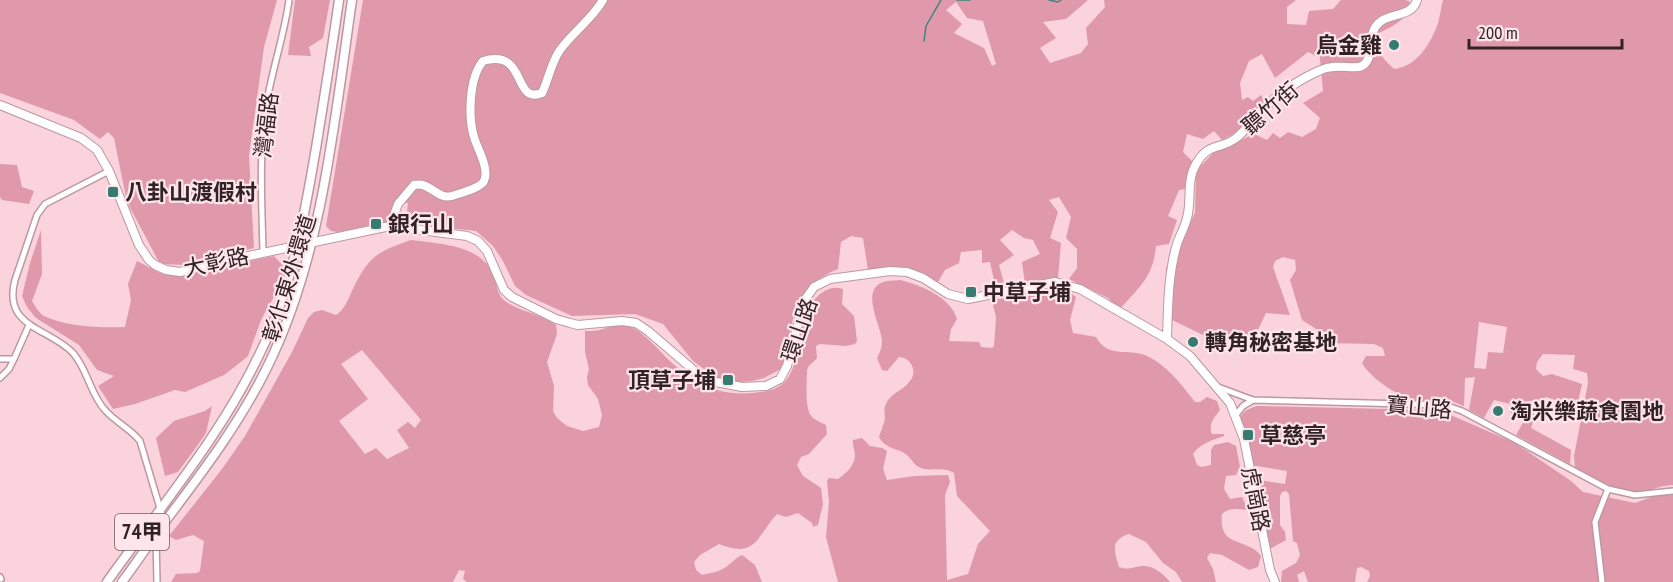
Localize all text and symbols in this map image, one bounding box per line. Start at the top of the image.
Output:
scale bar [1469,12,1622,50]
text: 200 m [1478,21,1518,44]
place label: 烏金雞 [1316,31,1382,59]
marker: 烏金雞 [1387,38,1401,52]
street label: 聽竹街 [1236,76,1304,140]
street label: 灣福路 [248,91,284,159]
place label: 八卦山渡假村 [125,178,257,206]
marker: 八卦山渡假村 [106,185,120,199]
place label: 銀行山 [388,210,454,238]
street label: 彰化東外環道 [256,211,322,345]
marker: 銀行山 [369,217,383,231]
street label: 大彰路 [181,241,251,283]
place label: 中草子埔 [983,278,1071,306]
marker: 中草子埔 [964,285,978,299]
street label: 環山路 [775,294,823,366]
place label: 轉角秘密基地 [1205,328,1337,356]
marker: 轉角秘密基地 [1186,335,1200,349]
place label: 頂草子埔 [628,366,716,394]
marker: 頂草子埔 [721,373,735,387]
street label: 寶山路 [1385,390,1453,424]
place label: 淘米樂蔬食園地 [1510,397,1664,425]
marker: 淘米樂蔬食園地 [1491,404,1505,418]
place label: 草慈亭 [1260,421,1326,449]
marker: 草慈亭 [1241,428,1255,442]
street label: 虎崗路 [1236,464,1276,534]
road number: 74甲 [115,514,169,550]

